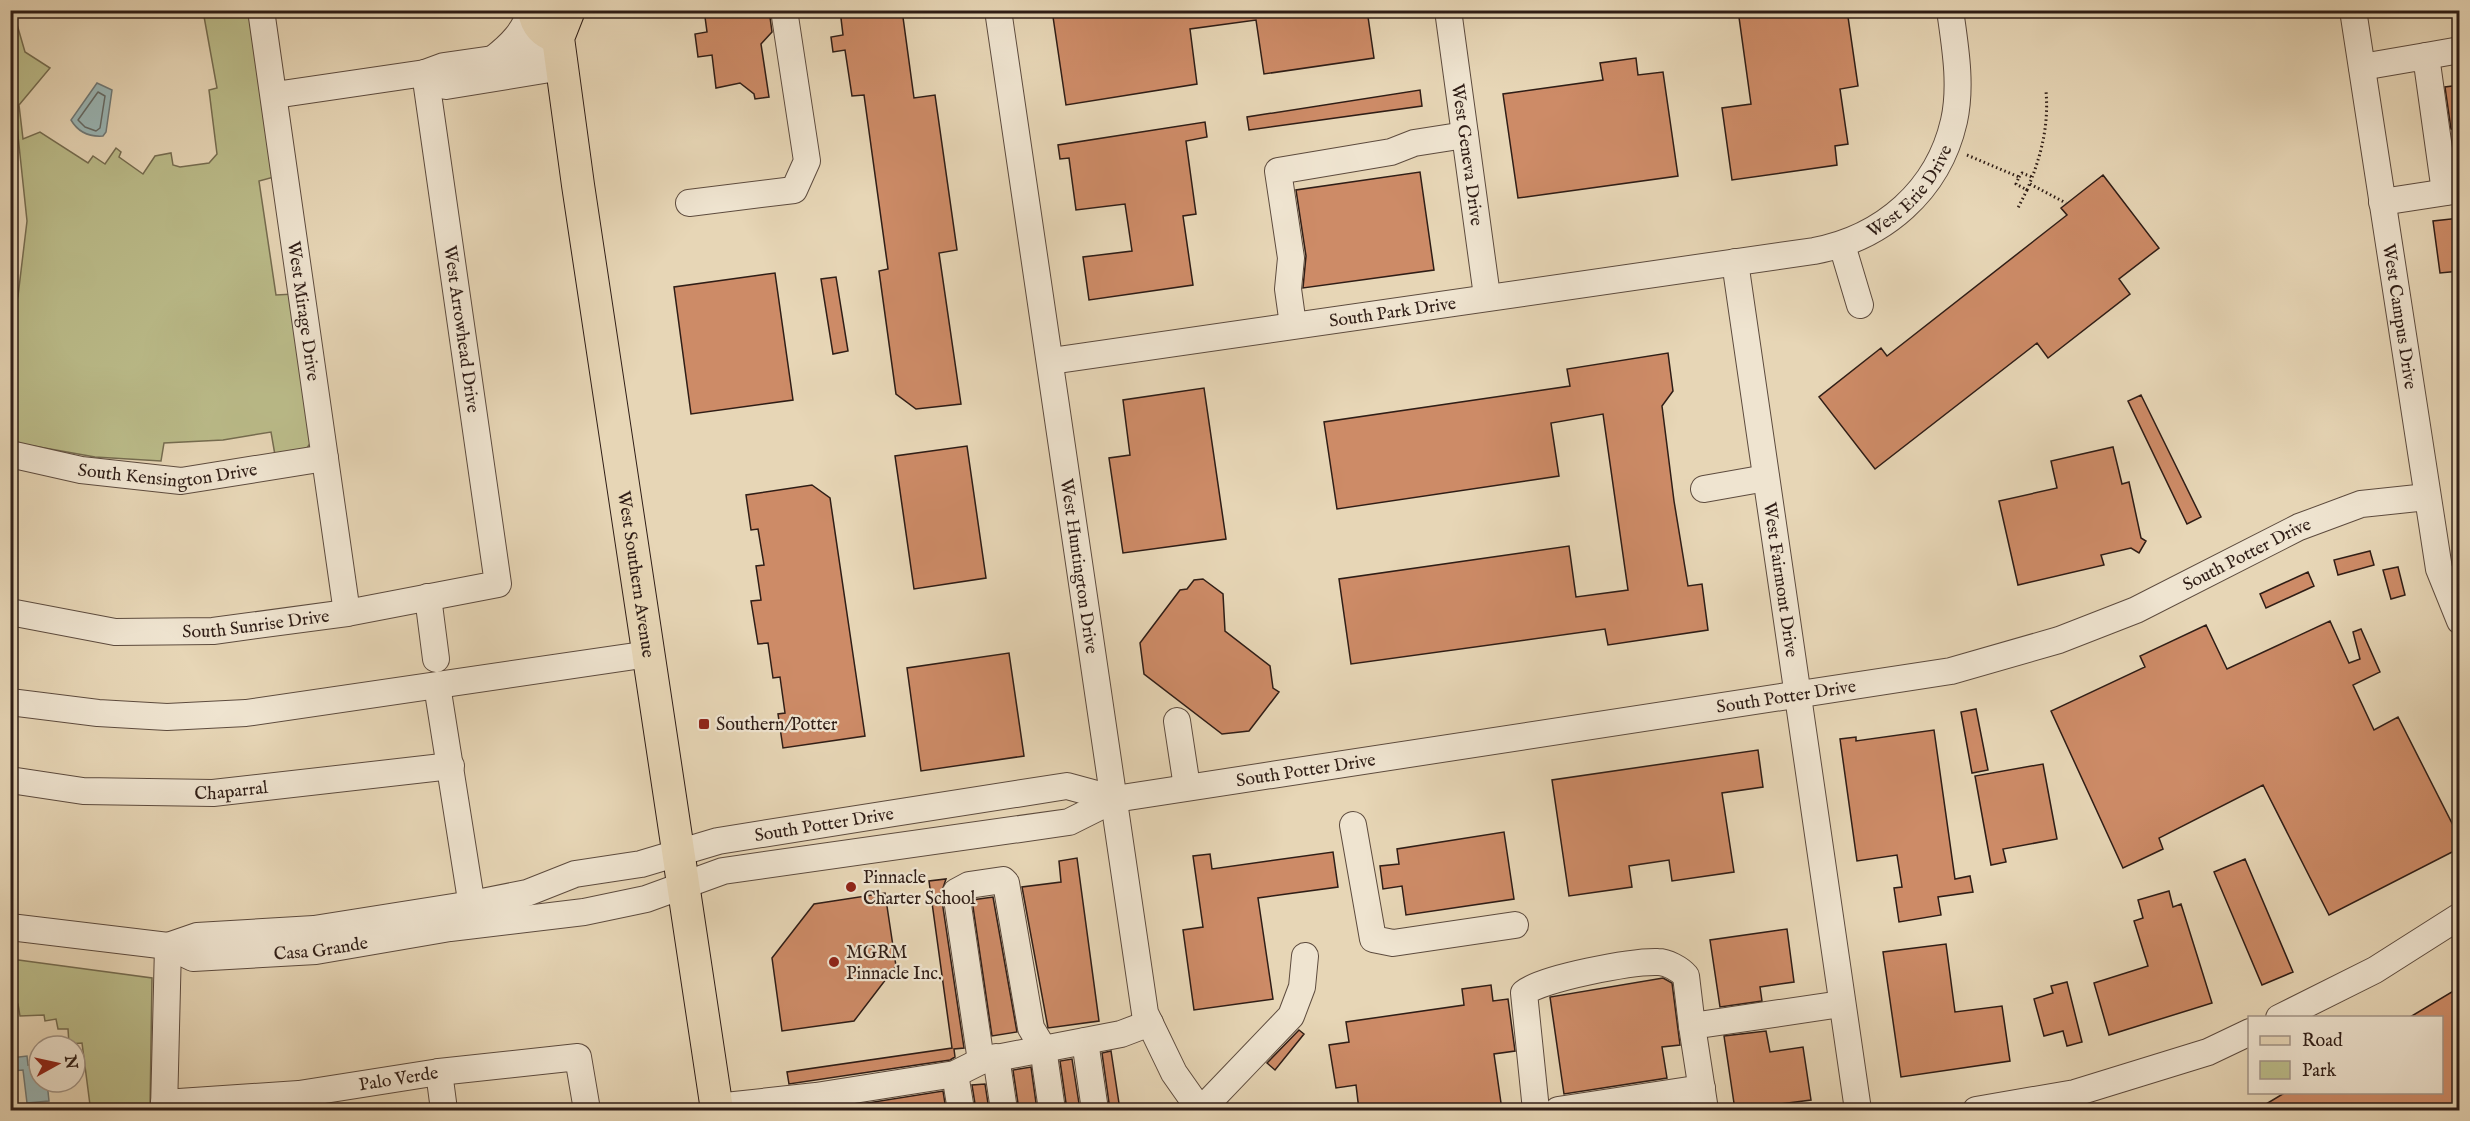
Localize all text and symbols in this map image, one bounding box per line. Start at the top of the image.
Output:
street label: West Geneva Drive [1445,82,1487,227]
street label: West Erie Drive [1863,142,1958,244]
street label: West Mirage Drive [281,240,324,383]
street label: West Campus Drive [2376,242,2421,391]
street label: West Arrowhead Drive [437,244,484,414]
street label: South Park Drive [1328,293,1458,334]
street label: South Kensington Drive [76,459,259,494]
street label: West Huntington Drive [1054,477,1102,655]
street label: West Southern Avenue [611,489,659,659]
street label: West Fairmont Drive [1757,501,1802,659]
street label: South Potter Drive [2179,514,2314,597]
street label: South Sunrise Drive [182,605,331,644]
street label: South Potter Drive [1715,676,1858,720]
place label: Southern/Potter [716,714,838,737]
marker: Southern/Potter [697,717,711,731]
street label: South Potter Drive [1235,749,1377,793]
street label: Chaparral [194,777,269,806]
street label: South Potter Drive [753,803,896,848]
place label: Pinnacle Charter School [863,867,976,911]
marker: Pinnacle Charter School [844,880,858,894]
street label: Casa Grande [273,932,370,966]
place label: MGRM Pinnacle Inc. [846,942,942,986]
marker: MGRM Pinnacle Inc. [827,955,841,969]
legend [2248,1016,2443,1094]
text: Road [2302,1030,2343,1053]
north arrow [27,1034,87,1094]
text: N [59,1053,81,1071]
text: Park [2302,1060,2337,1083]
street label: Palo Verde [357,1062,440,1097]

